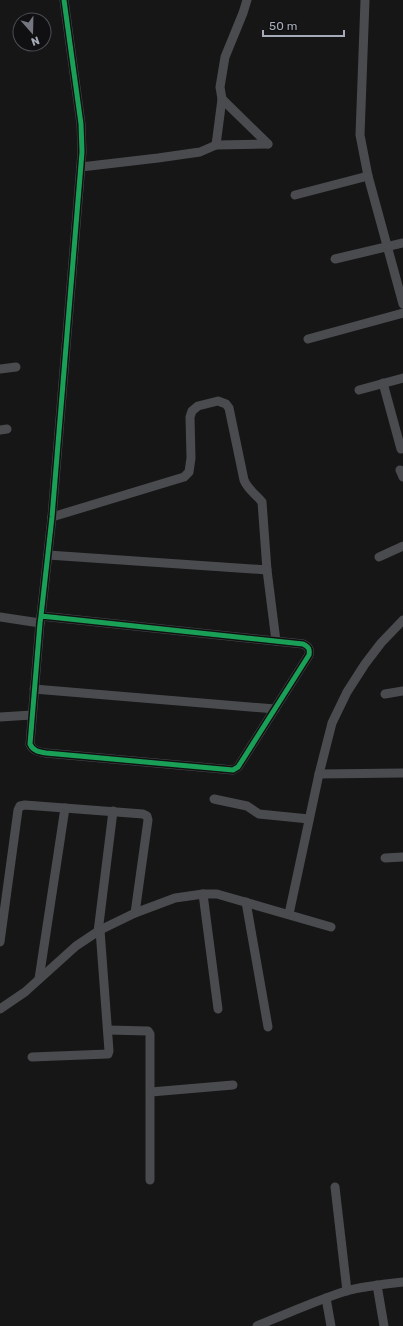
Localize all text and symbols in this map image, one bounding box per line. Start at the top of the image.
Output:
north arrow [12,12,52,52]
scale bar [263,12,344,38]
text: 50 m [269,19,297,33]
text: N [29,33,41,48]

